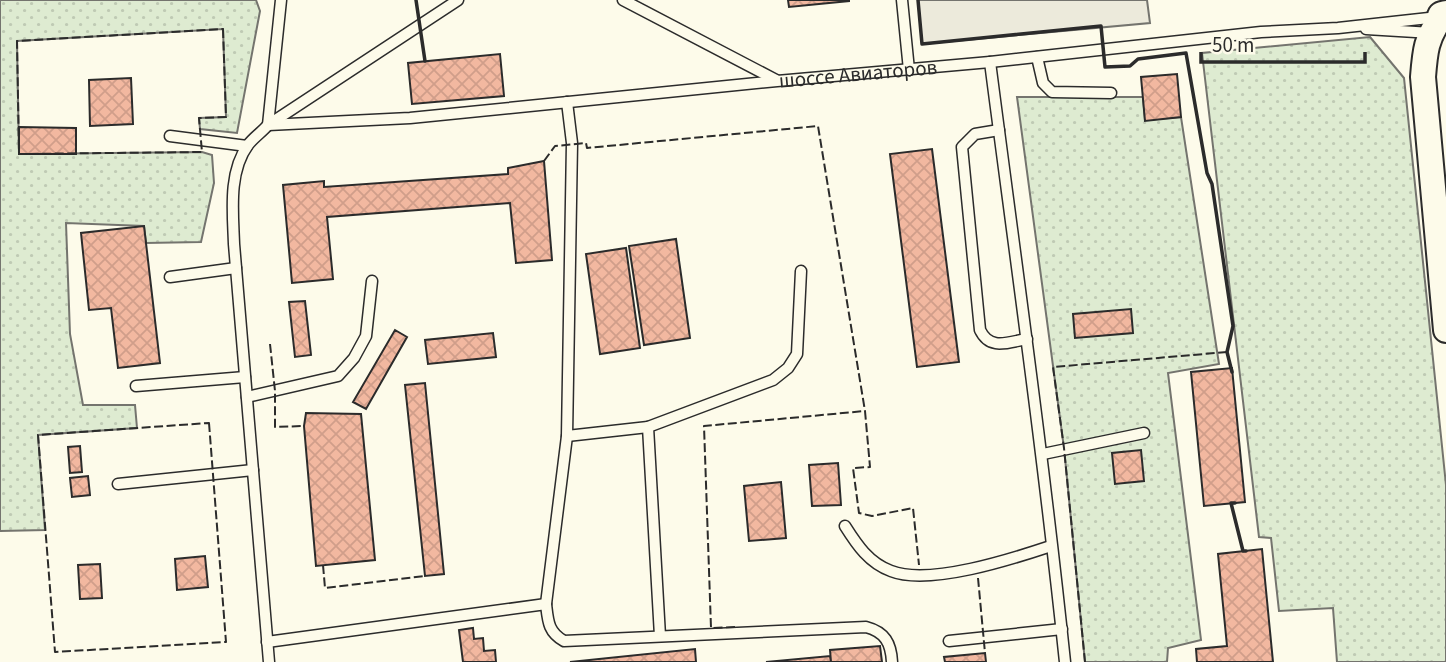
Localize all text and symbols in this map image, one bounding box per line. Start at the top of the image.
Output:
scale bar [1201,21,1366,65]
text: 50 m [1212,30,1254,60]
street label: шоссе Авиаторов [778,52,938,96]

